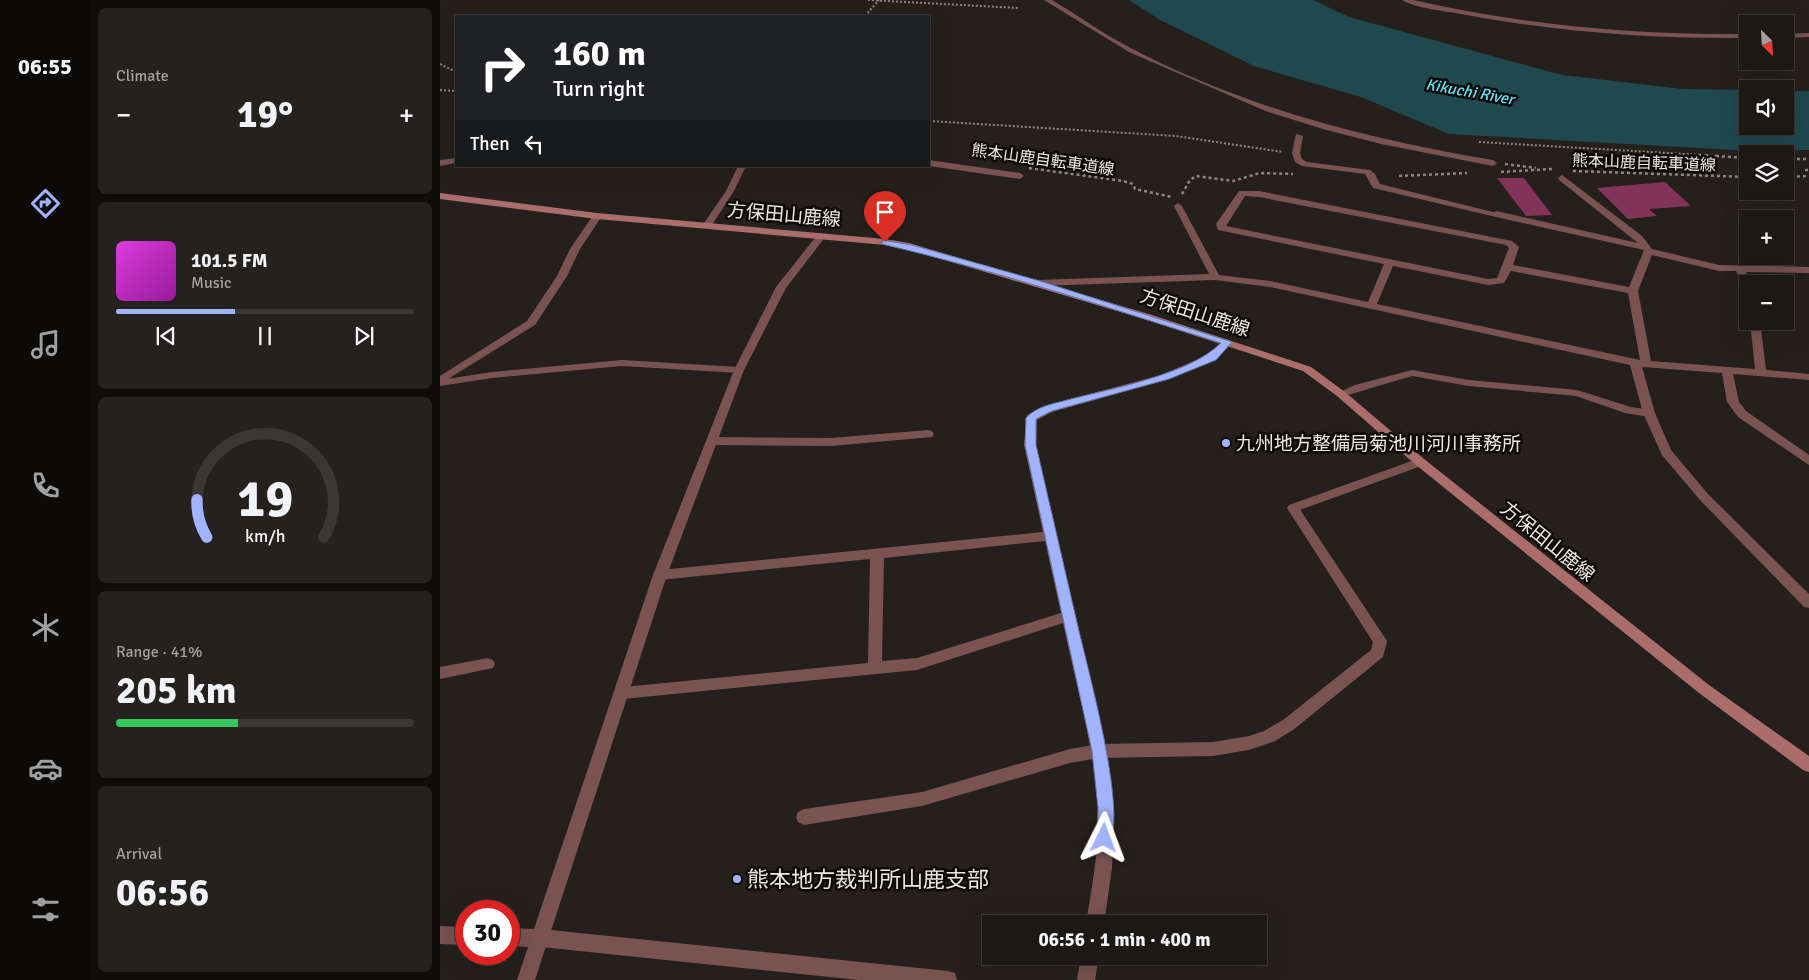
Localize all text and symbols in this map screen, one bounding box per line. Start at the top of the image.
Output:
north arrow [1739,15,1794,70]
map controls [1739,15,1794,330]
text: 160 m [553,32,646,75]
icon: right [470,35,535,100]
text: 06:55 [18,53,72,80]
text: Climate [116,66,169,86]
water label: Kikuchi River [1424,74,1518,110]
text: Turn right [553,75,645,102]
button: sound [1739,80,1794,135]
text: 19° [237,91,293,138]
text: − [116,98,131,132]
text: + [399,98,414,132]
icon: left [520,130,548,158]
text: Then [470,132,510,156]
street label: 熊本山鹿自転車道線 [970,140,1116,180]
button: layers [1739,145,1794,200]
street label: 熊本山鹿自転車道線 [1572,150,1716,176]
icon: directions [28,186,63,221]
pin [864,191,906,242]
street label: 方保田山鹿線 [726,198,842,232]
icon: arrive [871,198,899,226]
button: + [1739,210,1794,265]
text: 101.5 FM [191,249,268,273]
text: Music [191,273,232,293]
button: − [1739,275,1794,330]
street label: 方保田山鹿線 [1137,284,1253,342]
icon: previous [152,322,180,350]
icon: pause [251,322,279,350]
icon: next [350,322,378,350]
icon: music [28,327,63,362]
place label: 九州地方整備局菊池川河川事務所 [1236,432,1521,456]
marker: 九州地方整備局菊池川河川事務所 [1220,437,1232,449]
text: 19 [237,467,293,531]
icon: phone [28,468,63,503]
street label: 方保田山鹿線 [1496,497,1599,587]
text: km/h [245,525,285,547]
icon: climate [28,610,63,645]
text: Range · 41% [116,642,202,662]
text: 205 km [116,667,237,714]
icon: car [28,751,63,786]
position arrow [1077,811,1129,863]
text: Arrival [116,844,162,864]
place label: 熊本地方裁判所山鹿支部 [747,866,989,893]
text: 06:56 [116,869,209,916]
marker: 熊本地方裁判所山鹿支部 [731,873,743,885]
icon: filters [28,892,63,927]
speed limit sign: 30 [455,900,520,965]
text: 06:56 · 1 min · 400 m [1038,928,1211,952]

